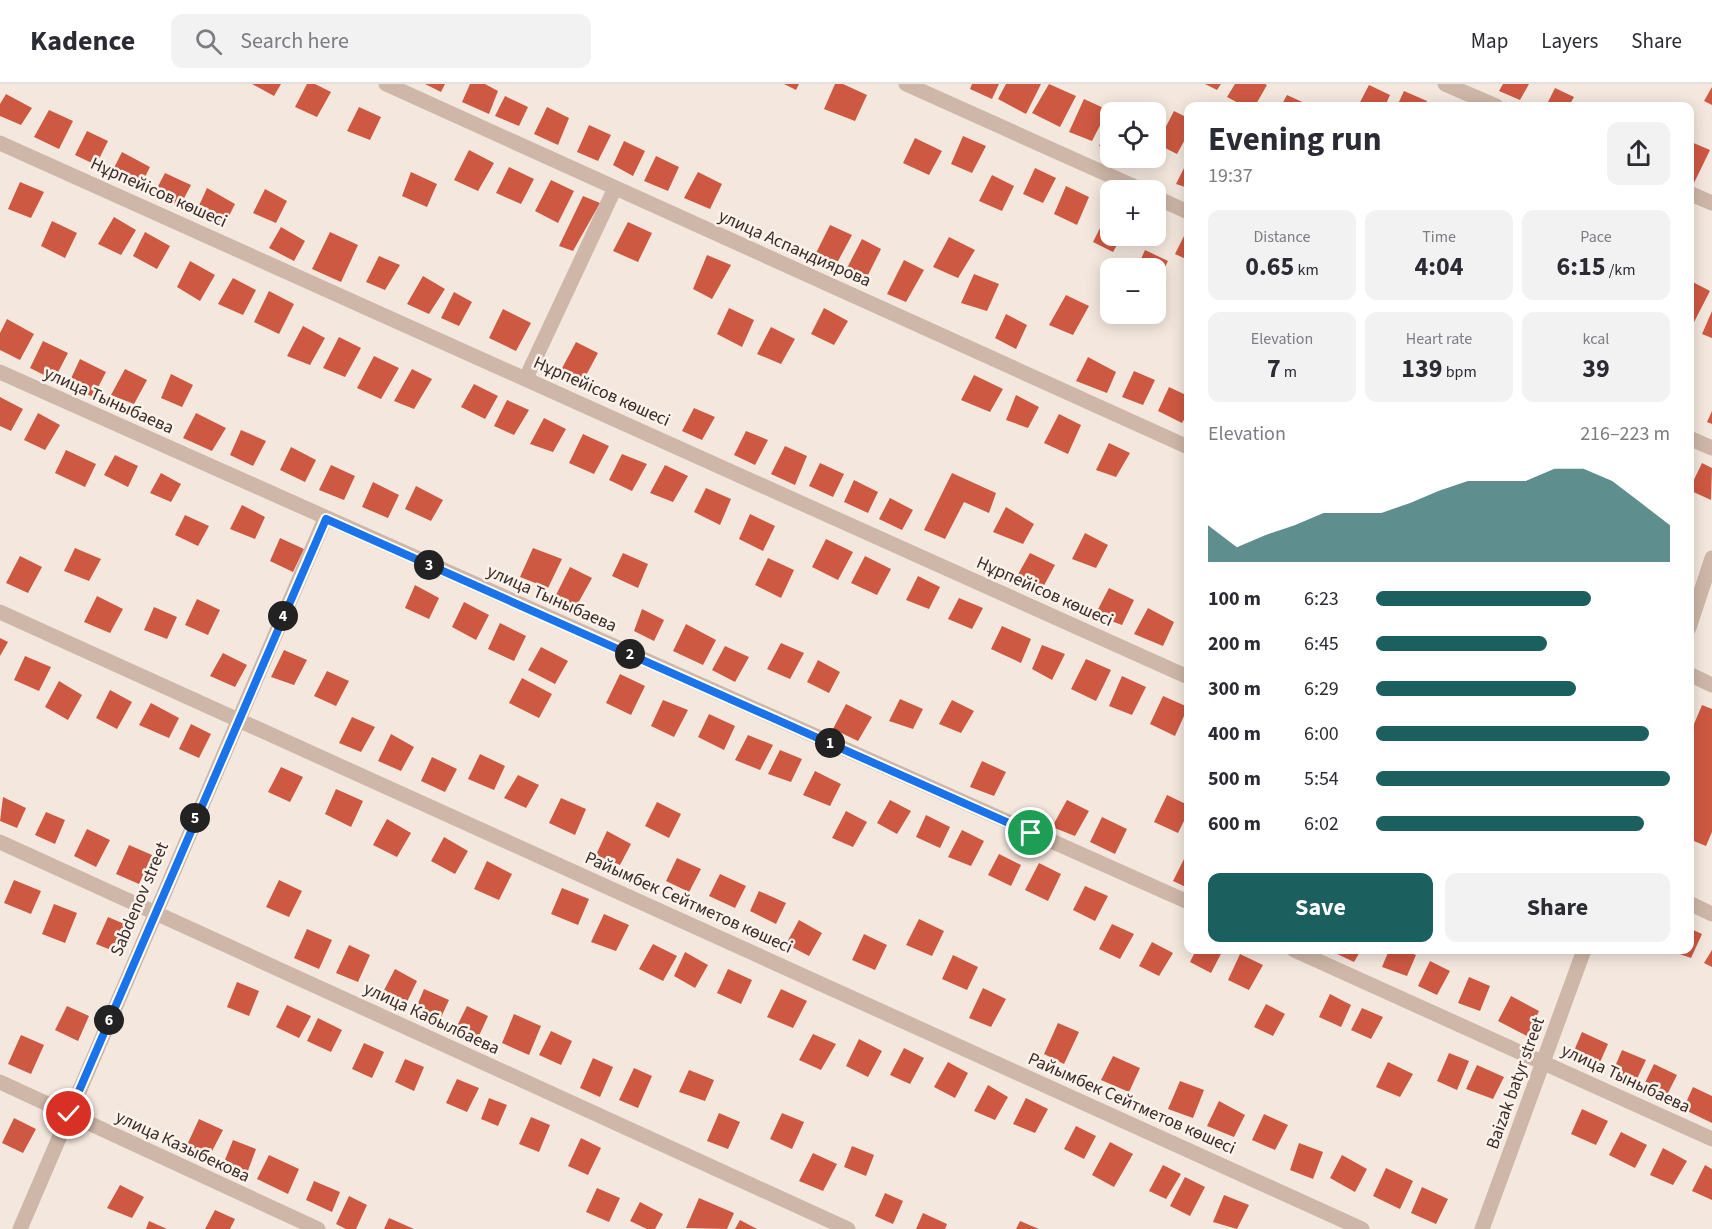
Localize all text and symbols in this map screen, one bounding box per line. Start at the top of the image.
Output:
search box [171,14,591,68]
text: Kadence [30,21,135,61]
icon: search [192,25,225,58]
text: Search here [240,25,349,57]
text: Map [1471,26,1508,56]
text: Layers [1541,26,1598,56]
text: Share [1631,26,1682,56]
map controls [1100,102,1166,324]
button: locate [1100,102,1166,168]
text: Evening run [1208,116,1382,163]
button: share [1607,122,1670,185]
street label: Нұрпейісов көшесі [86,151,231,234]
text: 19:37 [1208,162,1253,190]
button: + [1100,180,1166,246]
street label: улица Аспандиярова [714,203,875,293]
text: Distance [1254,226,1310,248]
text: Time [1422,226,1456,248]
text: Pace [1580,226,1612,248]
text: 0.65 [1245,248,1294,285]
text: 4:04 [1415,248,1463,285]
text: 6:15 [1557,248,1606,285]
button: − [1100,258,1166,324]
text: km [1294,259,1319,281]
text: /km [1606,259,1635,281]
text: Elevation [1251,328,1313,350]
text: Heart rate [1406,328,1472,350]
text: kcal [1583,328,1609,350]
street label: Нұрпейісов көшесі [529,350,674,433]
text: 7 [1267,350,1281,387]
text: 139 [1401,350,1442,387]
text: 39 [1582,350,1610,387]
street label: улица Тыныбаева [40,361,178,440]
text: m [1281,361,1297,383]
text: bpm [1442,361,1477,383]
text: Elevation [1208,420,1286,448]
text: 216–223 m [1580,420,1670,448]
pin: 3 [414,550,444,580]
street label: Нұрпейісов көшесі [972,550,1117,633]
text: 3 [425,554,433,576]
street label: улица Тыныбаева [483,559,621,638]
text: 100 m [1208,585,1261,613]
text: 6:23 [1304,585,1339,613]
pin: 4 [268,601,298,631]
text: 4 [279,605,287,627]
text: 200 m [1208,630,1261,658]
text: 6:45 [1304,630,1339,658]
pin: 2 [615,639,645,669]
text: 2 [626,643,634,665]
text: 300 m [1208,675,1261,703]
text: 6:29 [1304,675,1339,703]
text: 400 m [1208,720,1261,748]
text: 6:00 [1304,720,1339,748]
pin: 1 [815,728,845,758]
text: 1 [826,732,834,754]
text: 500 m [1208,765,1261,793]
text: 5:54 [1304,765,1339,793]
pin: 5 [180,803,210,833]
text: 5 [191,807,199,829]
pin [1005,807,1056,858]
text: 600 m [1208,810,1261,838]
text: 6:02 [1304,810,1339,838]
icon: arrive [1014,816,1047,849]
street label: Sabdenov street [104,838,175,960]
street label: Райымбек Сейтметов көшесі [581,845,797,960]
button: Save [1208,873,1433,942]
button: Share [1445,873,1670,942]
street label: улица Кабылбаева [360,976,504,1061]
pin: 6 [94,1005,124,1035]
text: 6 [105,1009,113,1031]
street label: Baizak batyr street [1480,1014,1551,1153]
street label: улица Тыныбаева [1557,1038,1694,1119]
street label: Райымбек Сейтметов көшесі [1024,1046,1240,1161]
pin [43,1088,94,1139]
icon: check [52,1097,85,1130]
street label: улица Казыбекова [111,1104,254,1189]

